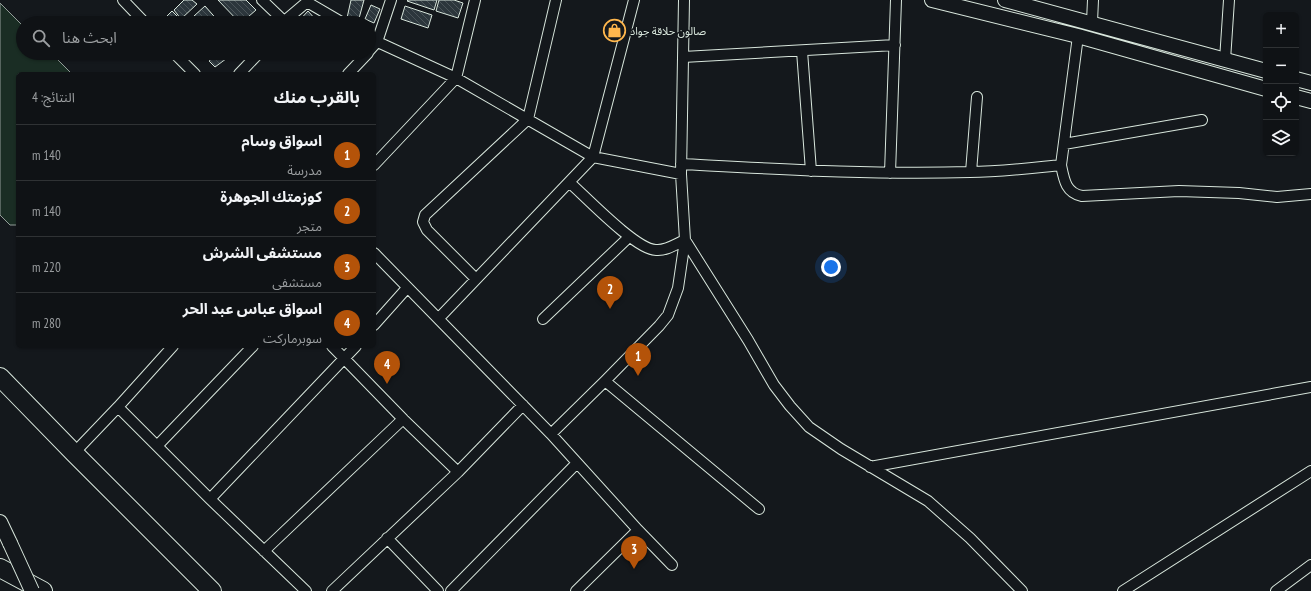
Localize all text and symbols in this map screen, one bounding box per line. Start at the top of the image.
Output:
map controls [1263,12,1299,156]
button: + [1263,12,1299,48]
search box [16,16,376,60]
shop icon: صالون حلاقة جواد [602,18,628,44]
place label: صالون حلاقة جواد [630,24,706,38]
icon: search [30,27,52,49]
text: ابحث هنا [62,28,117,47]
button: − [1263,48,1299,84]
button: locate [1263,84,1299,120]
text: بالقرب منك [274,86,360,108]
text: النتائج: 4 [32,89,75,106]
button: layers [1263,120,1299,156]
text: اسواق وسام [241,131,322,150]
text: 140 m [32,147,61,164]
text: 1 [344,147,350,164]
text: مدرسة [287,162,322,179]
text: كوزمتك الجوهرة [220,187,322,206]
text: 140 m [32,203,61,220]
text: 2 [344,203,350,220]
text: متجر [297,218,322,235]
text: مستشفى الشرش [203,243,322,262]
your location [821,257,841,277]
text: 220 m [32,259,61,276]
text: 3 [344,259,350,276]
text: مستشفى [272,274,322,291]
pin: 2 [597,276,623,309]
text: اسواق عباس عبد الحر [183,299,322,318]
text: 280 m [32,315,61,332]
text: 4 [344,315,350,332]
text: سوبرماركت [263,330,322,347]
pin: 1 [625,343,651,376]
pin: 4 [374,351,400,384]
pin: 3 [621,536,647,569]

